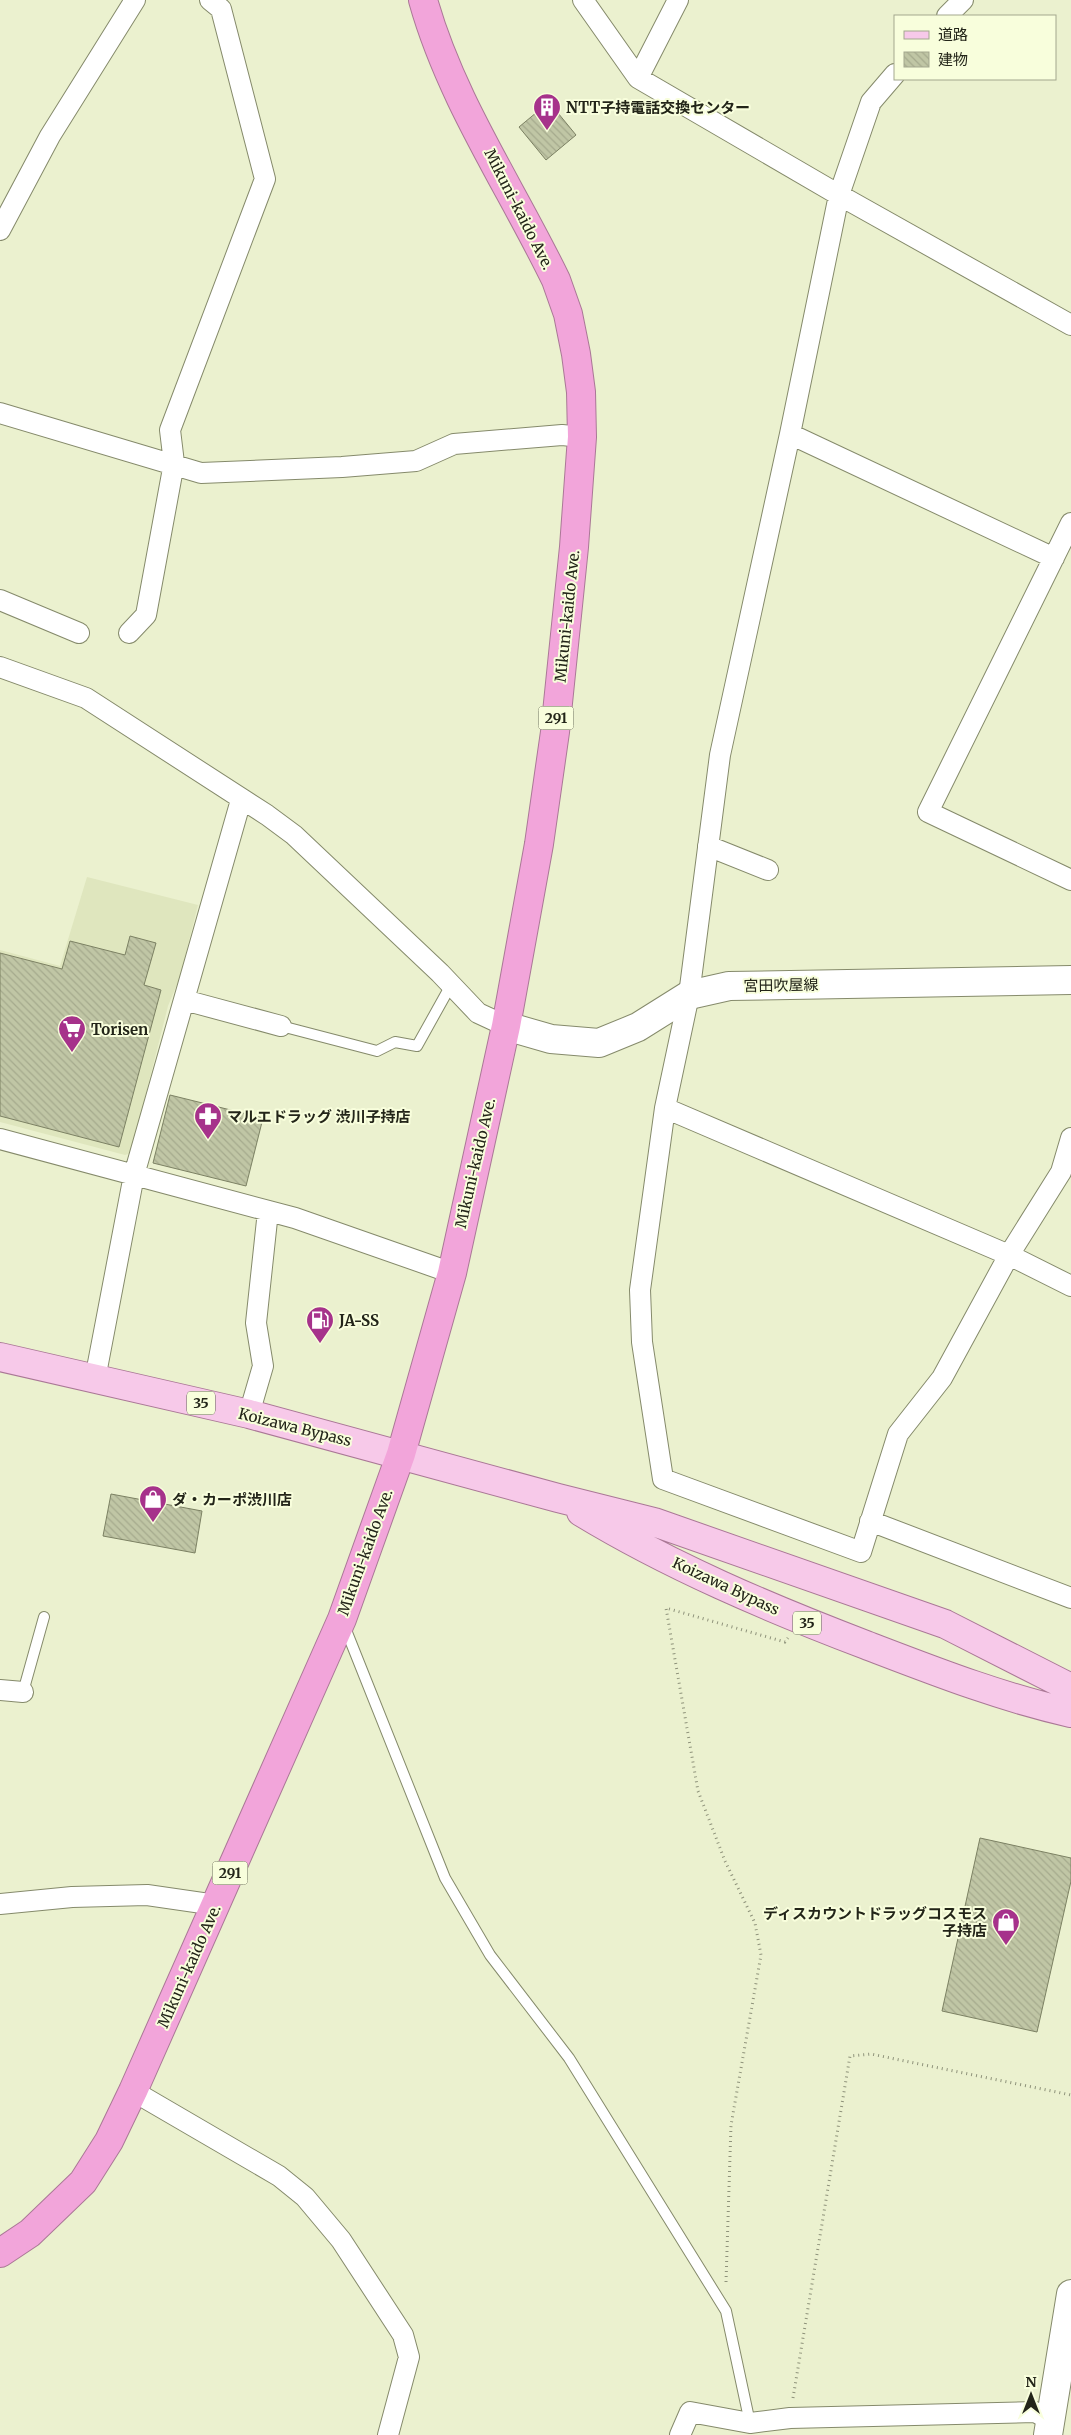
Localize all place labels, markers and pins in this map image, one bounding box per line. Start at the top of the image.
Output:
building icon: NTT子持電話交換センター [532,92,562,131]
place label: NTT子持電話交換センター [566,98,750,117]
supermarket icon: Torisen [57,1014,87,1053]
place label: Torisen [91,1020,148,1039]
pharmacy icon: マルエドラッグ 渋川子持店 [193,1101,223,1140]
place label: マルエドラッグ 渋川子持店 [227,1107,411,1126]
fuel station icon: JA-SS [305,1305,335,1344]
place label: JA-SS [338,1311,379,1330]
shop icon: ダ・カーポ渋川店 [138,1484,168,1523]
place label: ダ・カーポ渋川店 [172,1490,292,1509]
place label: ディスカウントドラッグコスモス 子持店 [763,1904,987,1940]
shop icon: ディスカウントドラッグコスモス 子持店 [991,1907,1021,1946]

